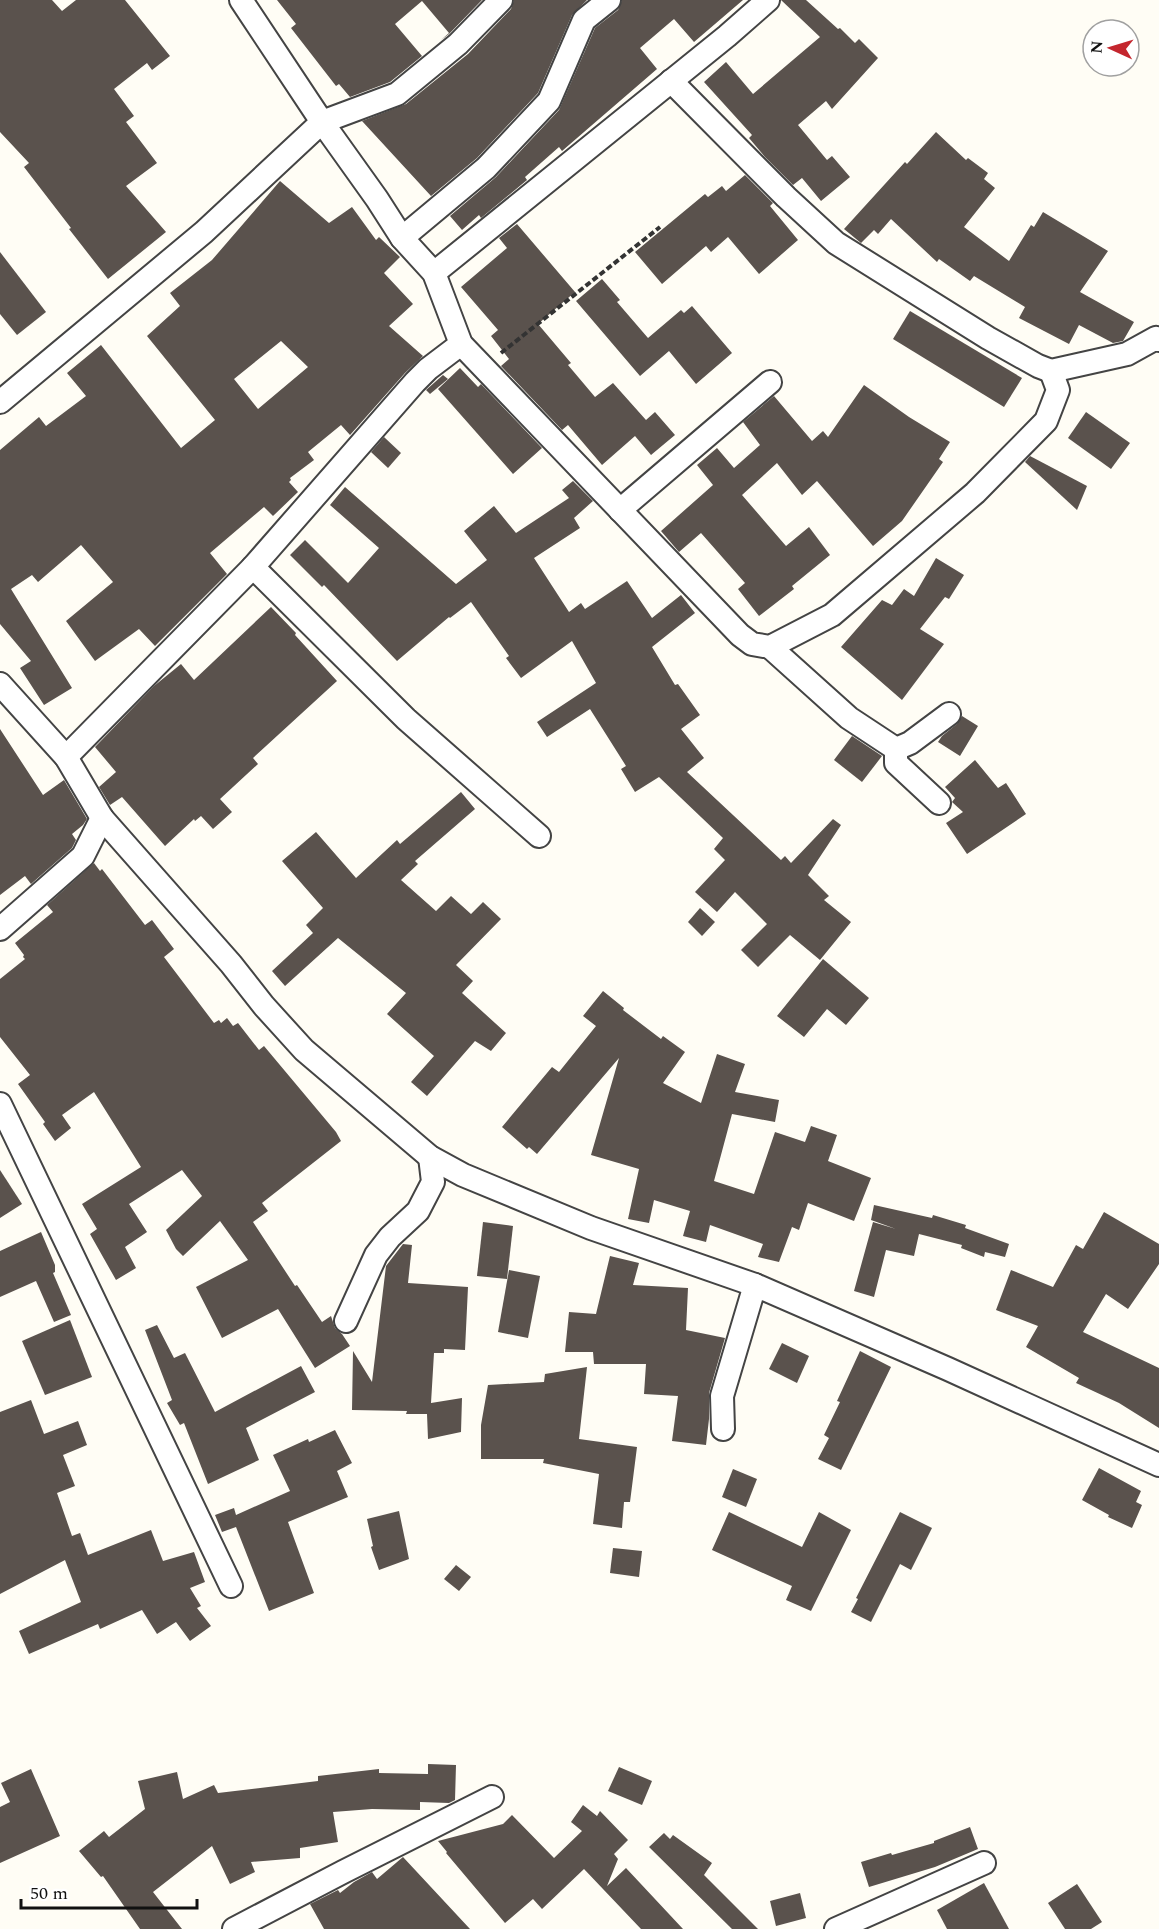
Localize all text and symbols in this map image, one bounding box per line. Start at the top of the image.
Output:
north arrow [1081,18,1141,78]
text: N [1085,40,1109,54]
scale bar [21,1872,196,1910]
text: 50 m [30,1880,68,1907]

